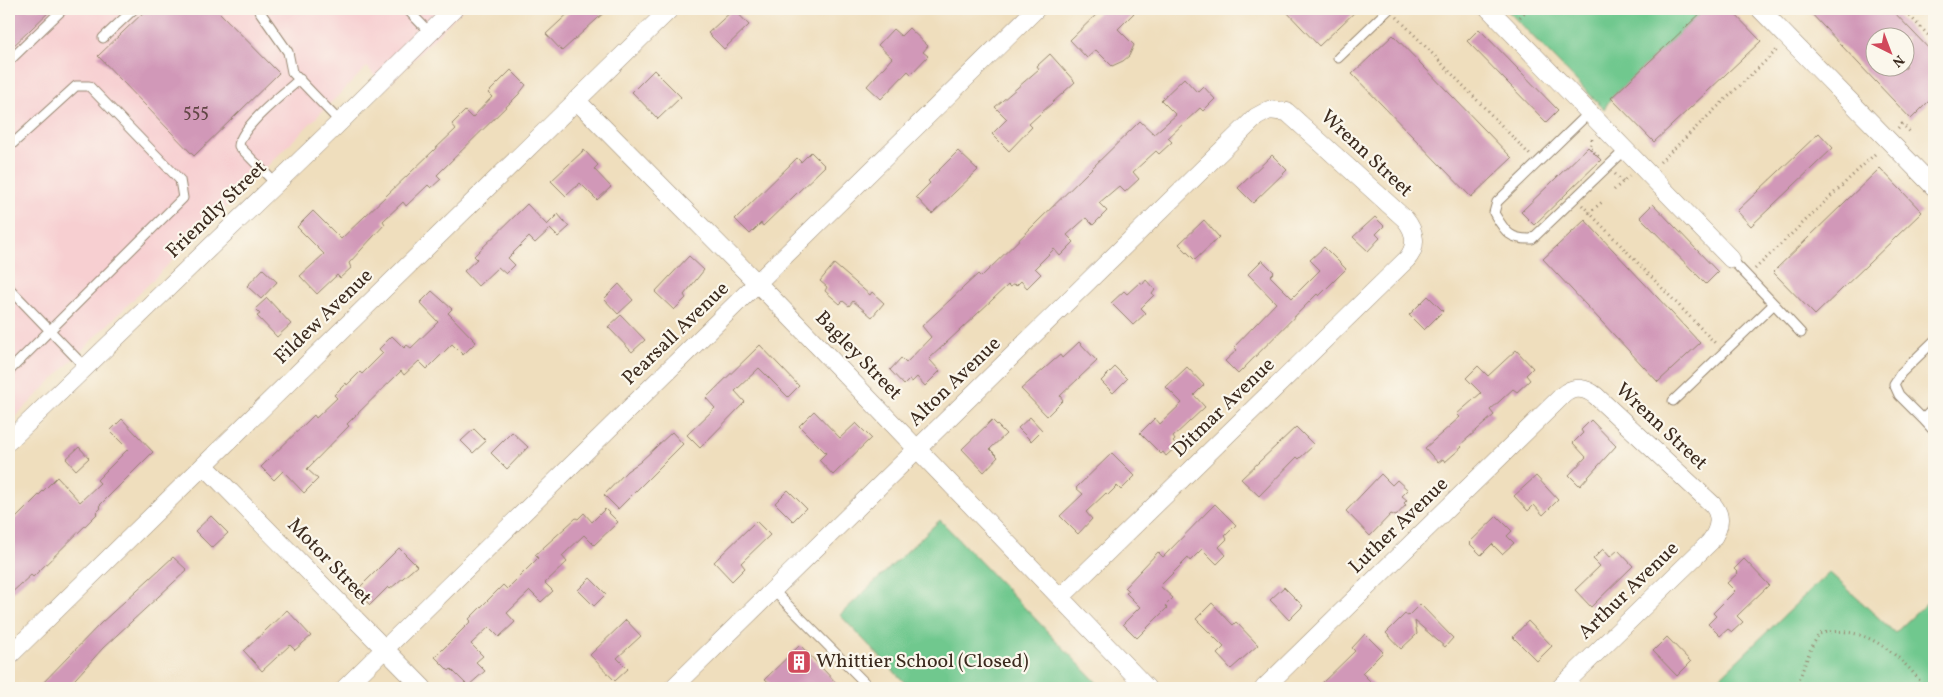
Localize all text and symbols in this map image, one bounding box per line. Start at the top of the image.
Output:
north arrow [1866,28,1916,78]
text: N [1888,50,1908,71]
house number: 555 [183,100,209,125]
street label: Wrenn Street [1314,104,1418,204]
street label: Friendly Street [160,155,274,265]
street label: Fildew Avenue [268,263,380,371]
street label: Pearsall Avenue [616,276,736,392]
street label: Bagley Street [808,305,908,407]
street label: Alton Avenue [903,331,1007,433]
street label: Ditmar Avenue [1166,352,1282,464]
street label: Wrenn Street [1609,377,1713,477]
street label: Luther Avenue [1343,471,1455,581]
street label: Motor Street [280,512,378,612]
street label: Arthur Avenue [1572,536,1686,646]
place label: Whittier School (Closed) [816,648,1029,676]
building icon: Whittier School (Closed) [786,649,812,675]

